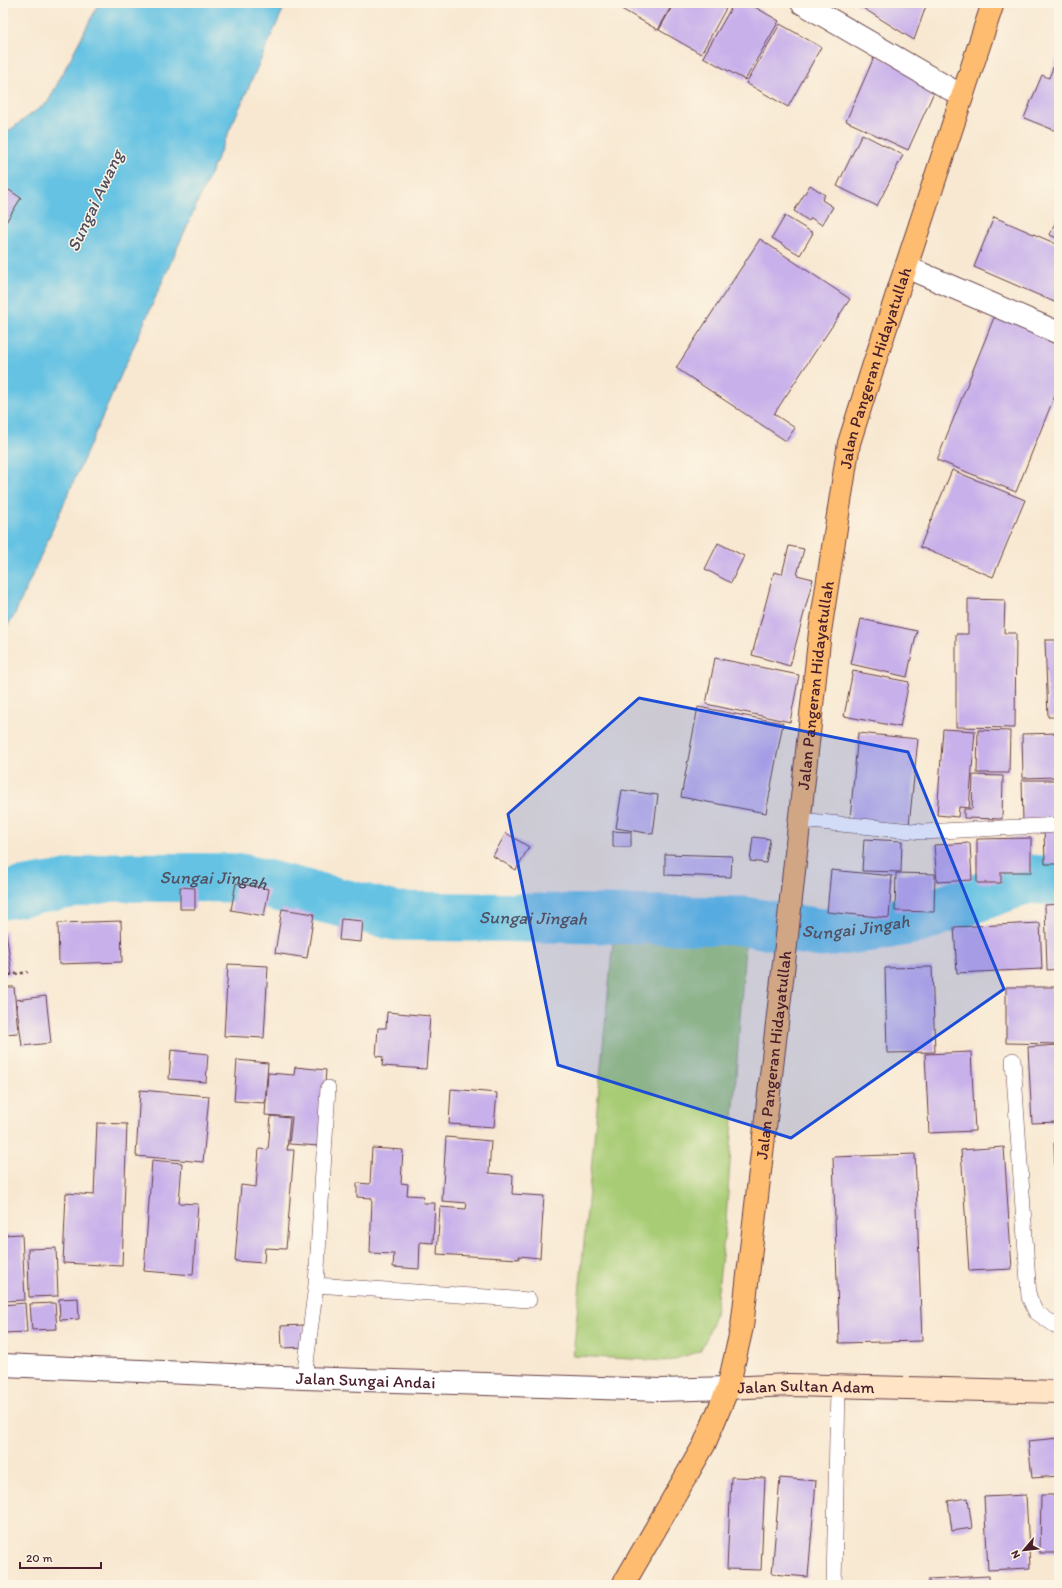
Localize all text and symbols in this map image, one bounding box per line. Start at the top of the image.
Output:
water label: Sungai Awang [62,144,129,255]
street label: Jalan Pangeran Hidayatullah [835,264,915,470]
street label: Jalan Pangeran Hidayatullah [793,579,838,791]
water label: Sungai Jingah [160,866,270,895]
water label: Sungai Jingah [479,906,588,930]
water label: Sungai Jingah [801,910,912,944]
street label: Jalan Pangeran Hidayatullah [751,949,795,1161]
street label: Jalan Sungai Andai [295,1368,436,1392]
street label: Jalan Sultan Adam [737,1375,875,1398]
north arrow [1004,1530,1044,1570]
scale bar [20,1544,101,1570]
text: N [1008,1548,1023,1561]
text: 20 m [26,1551,53,1565]

